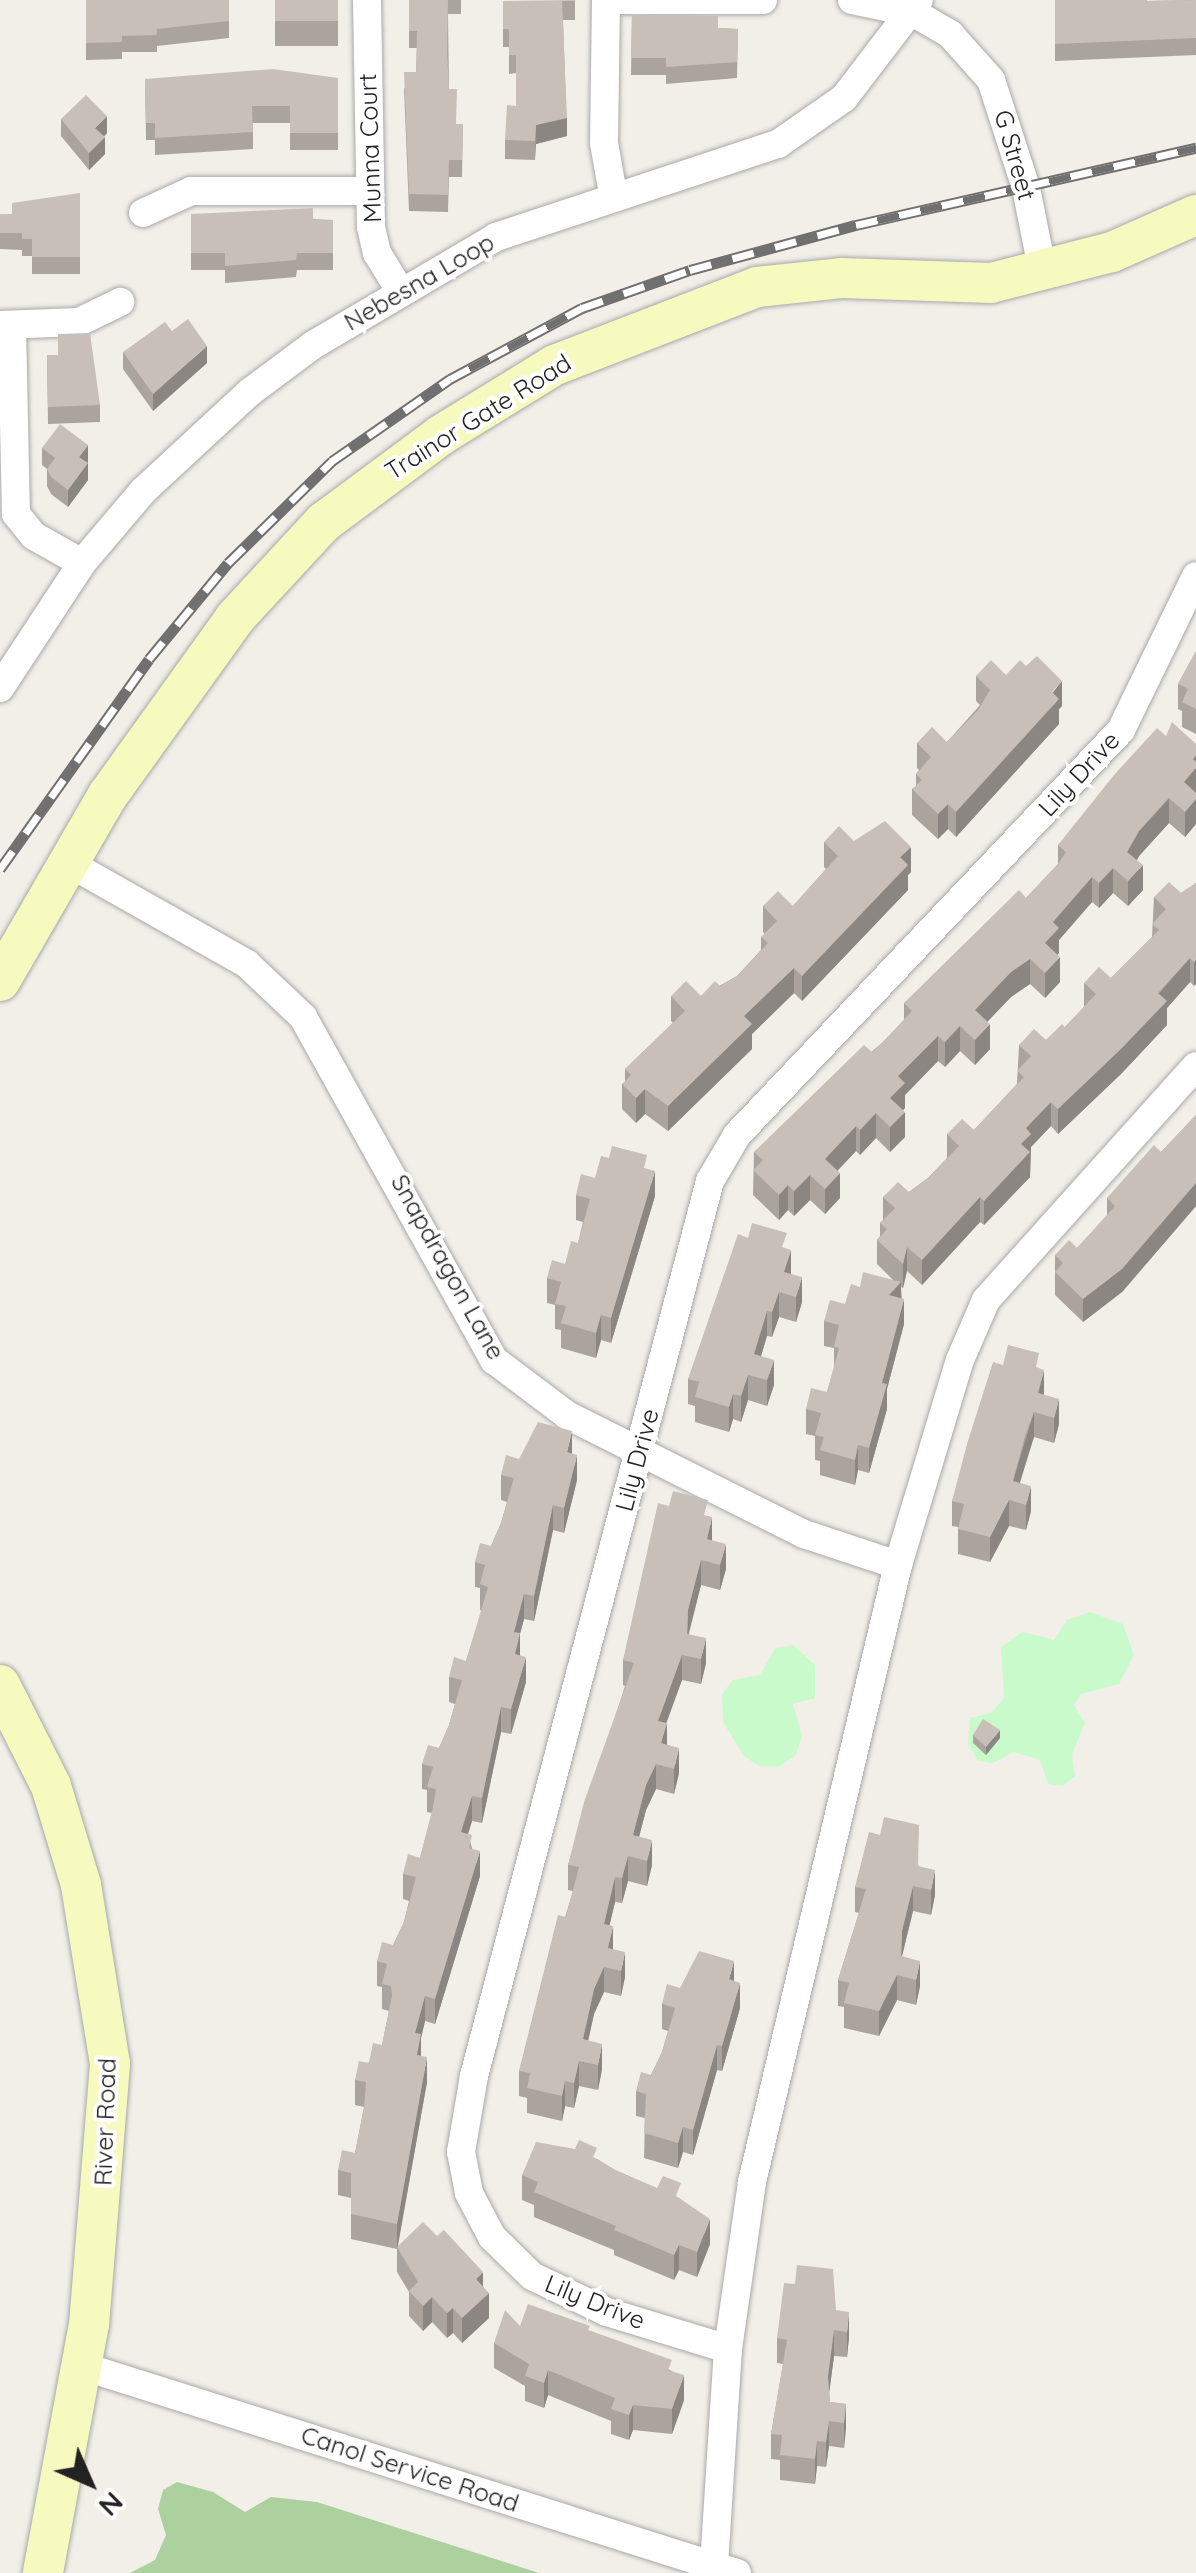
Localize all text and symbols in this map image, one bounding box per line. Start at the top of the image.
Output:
street label: Munna Court [352,73,388,223]
street label: G Street [988,106,1042,204]
street label: Nebesna Loop [339,227,499,337]
street label: Trainor Gate Road [379,348,577,486]
street label: Lily Drive [1032,725,1126,823]
street label: Snapdragon Lane [385,1169,511,1365]
street label: Lily Drive [609,1405,665,1515]
street label: River Road [88,2058,122,2186]
street label: Lily Drive [541,2268,649,2336]
street label: Canol Service Road [297,2420,523,2518]
north arrow [40,2433,140,2533]
text: N [92,2485,131,2524]

